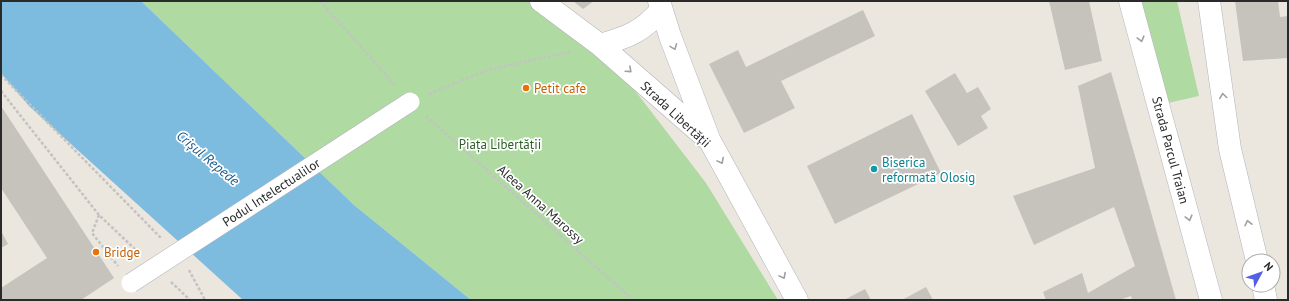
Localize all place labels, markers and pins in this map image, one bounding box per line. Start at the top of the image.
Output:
place label: Petit cafe [534,80,586,97]
marker: Petit cafe [521,83,531,93]
place label: Biserica reformată Olosig [882,154,975,186]
marker: Biserica reformată Olosig [869,164,879,174]
place label: Bridge [104,244,140,261]
marker: Bridge [91,247,101,257]

